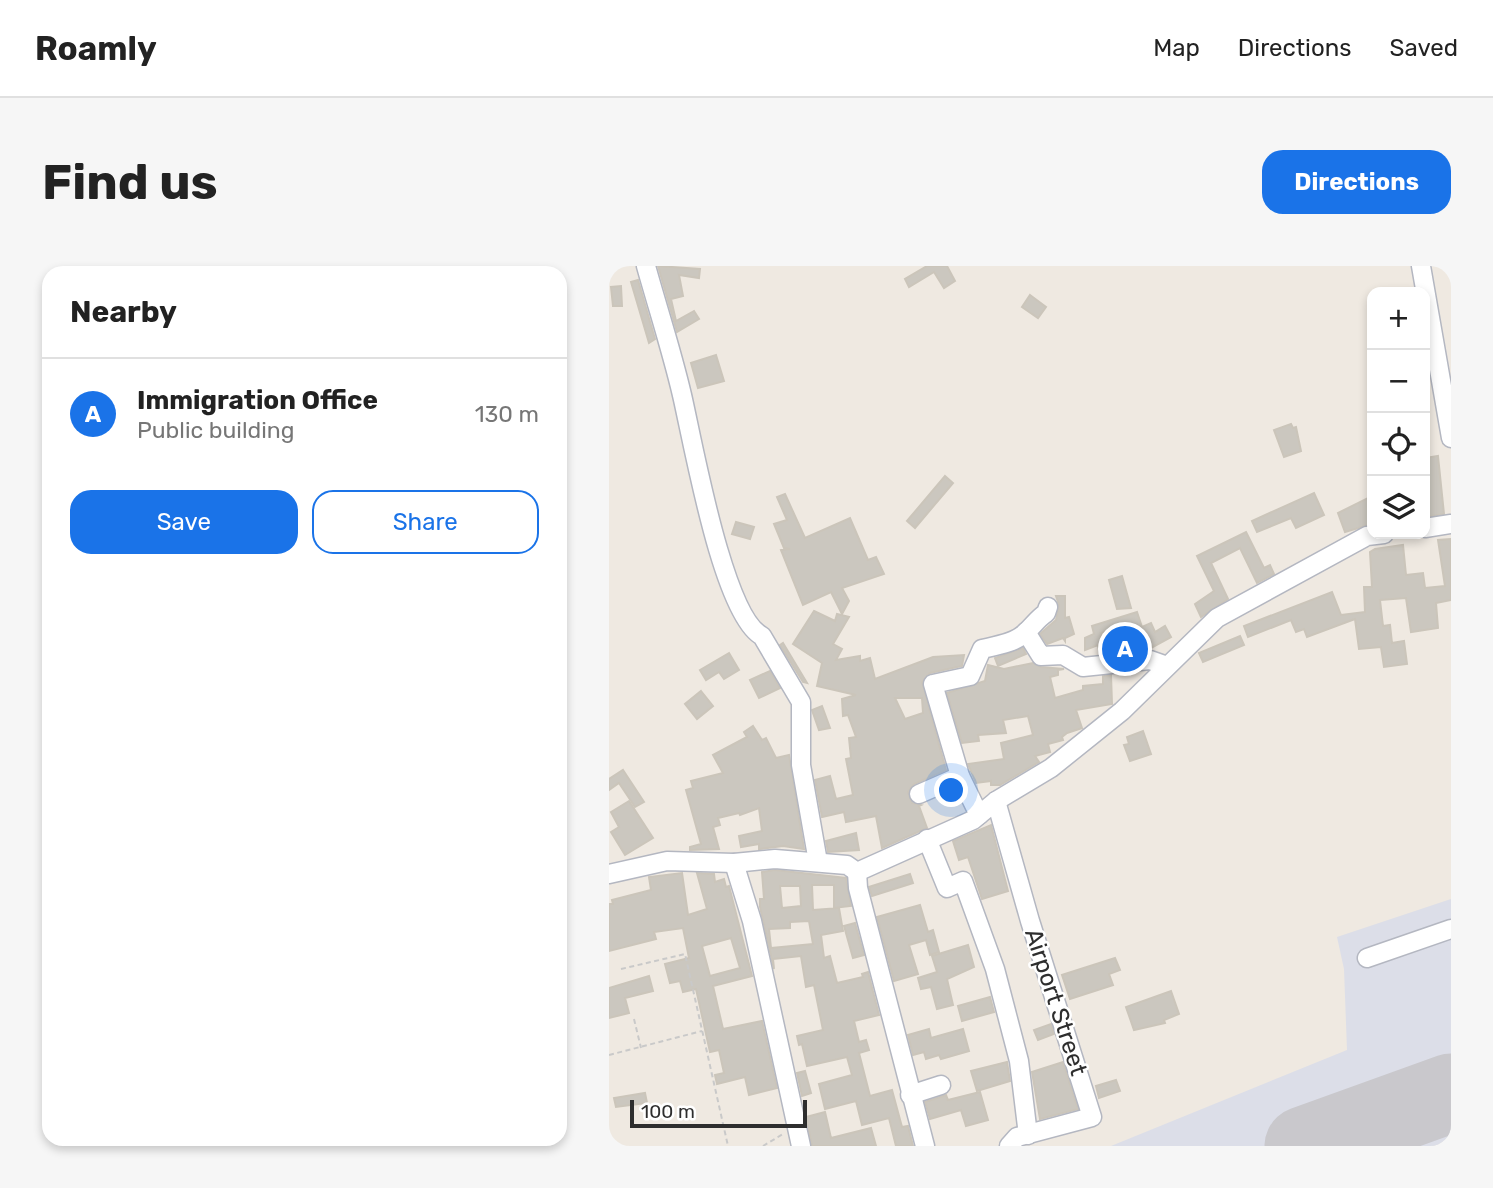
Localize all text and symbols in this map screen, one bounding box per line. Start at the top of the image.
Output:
text: Roamly [35,29,157,68]
text: Map [1153,34,1200,62]
text: Directions [1238,34,1351,62]
text: Saved [1389,34,1458,62]
button: Directions [1262,150,1451,214]
text: Find us [42,153,218,211]
map controls [1367,287,1430,539]
button: + [1367,287,1430,350]
text: Nearby [70,294,177,330]
button: − [1367,350,1430,413]
text: Immigration Office [137,385,378,416]
text: A [85,400,101,428]
text: 130 m [475,400,539,428]
button: locate [1367,413,1430,476]
text: Public building [137,416,294,444]
button: layers [1367,476,1430,539]
button: Save [70,490,298,554]
button: Share [312,490,539,554]
pin: A [1102,623,1148,675]
your location [934,773,968,807]
street label: Airport Street [1019,925,1093,1079]
scale bar [630,1097,807,1129]
text: 100 m [641,1100,695,1123]

